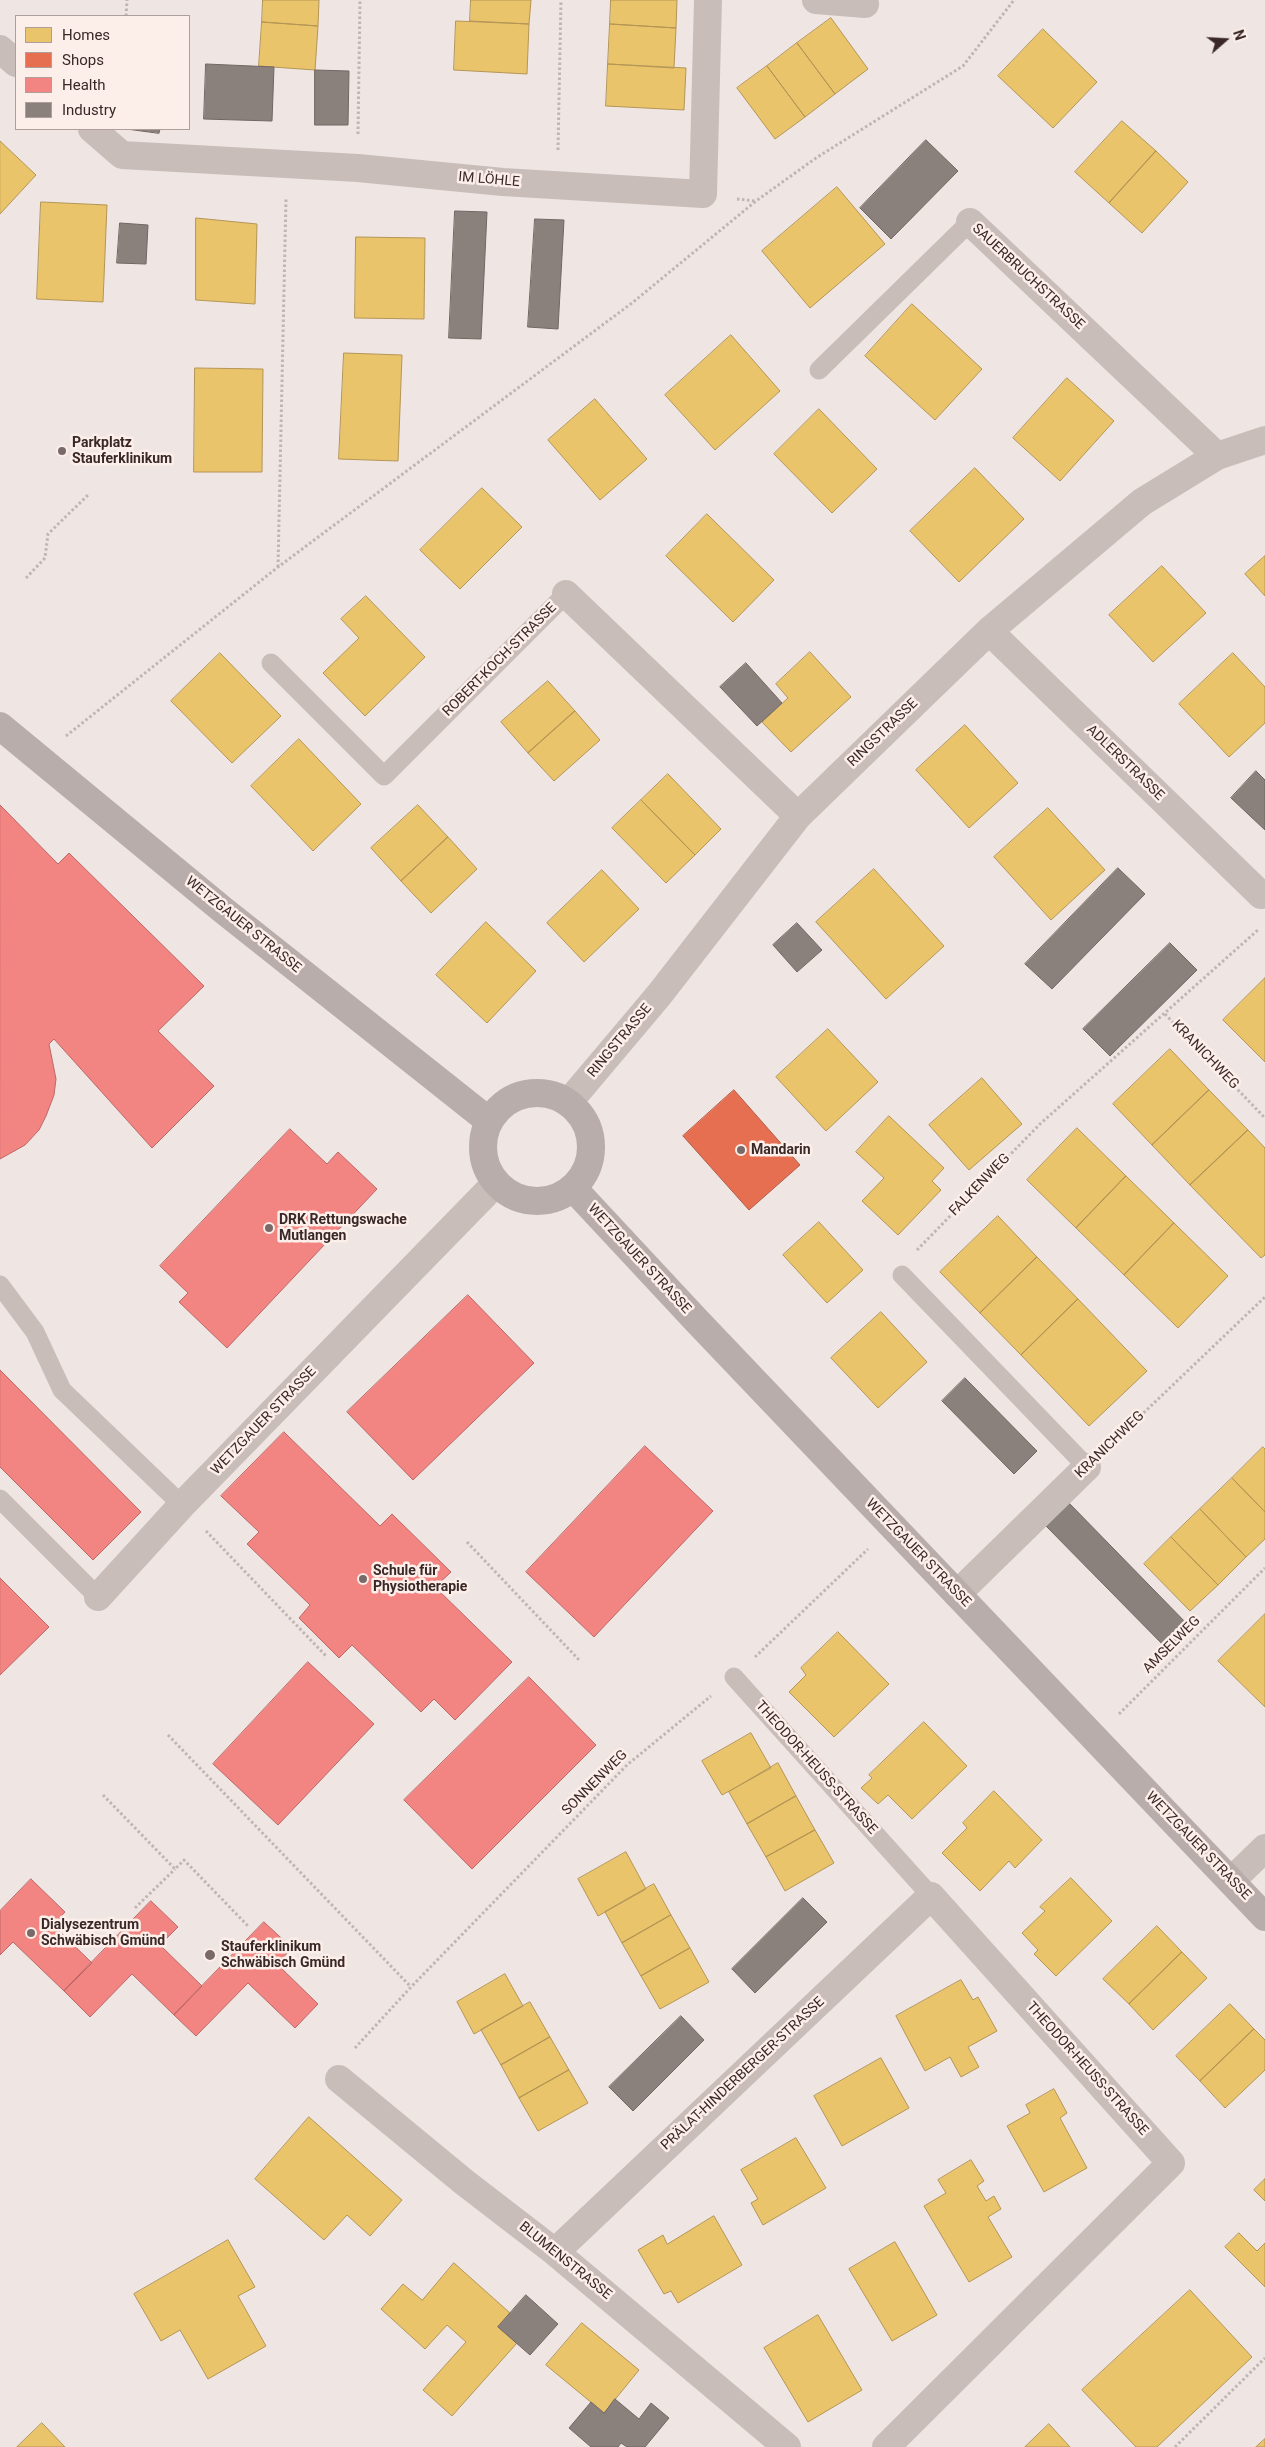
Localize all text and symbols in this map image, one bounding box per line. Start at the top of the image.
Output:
legend [15,15,190,130]
north arrow [1200,15,1250,65]
text: Homes [62,26,110,44]
text: N [1230,28,1248,42]
text: Shops [62,51,104,69]
text: Health [62,76,106,94]
text: Industry [62,101,116,119]
street label: IM LÖHLE [458,169,520,191]
street label: SAUERBRUCHSTRASSE [968,221,1088,333]
place label: Parkplatz Stauferklinikum [72,435,172,468]
marker: Parkplatz Stauferklinikum [56,445,68,457]
street label: ROBERT-KOCH-STRASSE [440,600,560,720]
street label: RINGSTRASSE [844,695,922,771]
street label: ADLERSTRASSE [1083,722,1167,804]
street label: WETZGAUER STRASSE [182,873,304,977]
street label: RINGSTRASSE [584,1001,656,1081]
street label: KRANICHWEG [1168,1017,1242,1093]
place label: Mandarin [751,1142,811,1158]
marker: Mandarin [735,1144,747,1156]
street label: FALKENWEG [946,1150,1014,1220]
street label: WETZGAUER STRASSE [584,1201,694,1317]
place label: DRK Rettungswache Mutlangen [279,1212,407,1244]
marker: DRK Rettungswache Mutlangen [263,1222,275,1234]
street label: WETZGAUER STRASSE [208,1363,320,1479]
street label: KRANICHWEG [1072,1408,1148,1482]
street label: WETZGAUER STRASSE [862,1495,974,1611]
place label: Schule für Physiotherapie [373,1563,467,1595]
marker: Schule für Physiotherapie [357,1573,369,1585]
street label: AMSELWEG [1140,1613,1204,1677]
street label: THEODOR-HEUSS-STRASSE [752,1698,880,1838]
street label: SONNENWEG [559,1747,631,1819]
street label: WETZGAUER STRASSE [1142,1788,1254,1904]
place label: Dialysezentrum Schwäbisch Gmünd [41,1917,165,1950]
marker: Dialysezentrum Schwäbisch Gmünd [25,1927,37,1939]
place label: Stauferklinikum Schwäbisch Gmünd [221,1939,345,1971]
marker: Stauferklinikum Schwäbisch Gmünd [203,1948,217,1962]
street label: PRÄLAT-HINDERBERGER-STRASSE [658,1994,828,2154]
street label: THEODOR-HEUSS-STRASSE [1023,1999,1151,2139]
street label: BLUMENSTRASSE [515,2219,615,2303]

